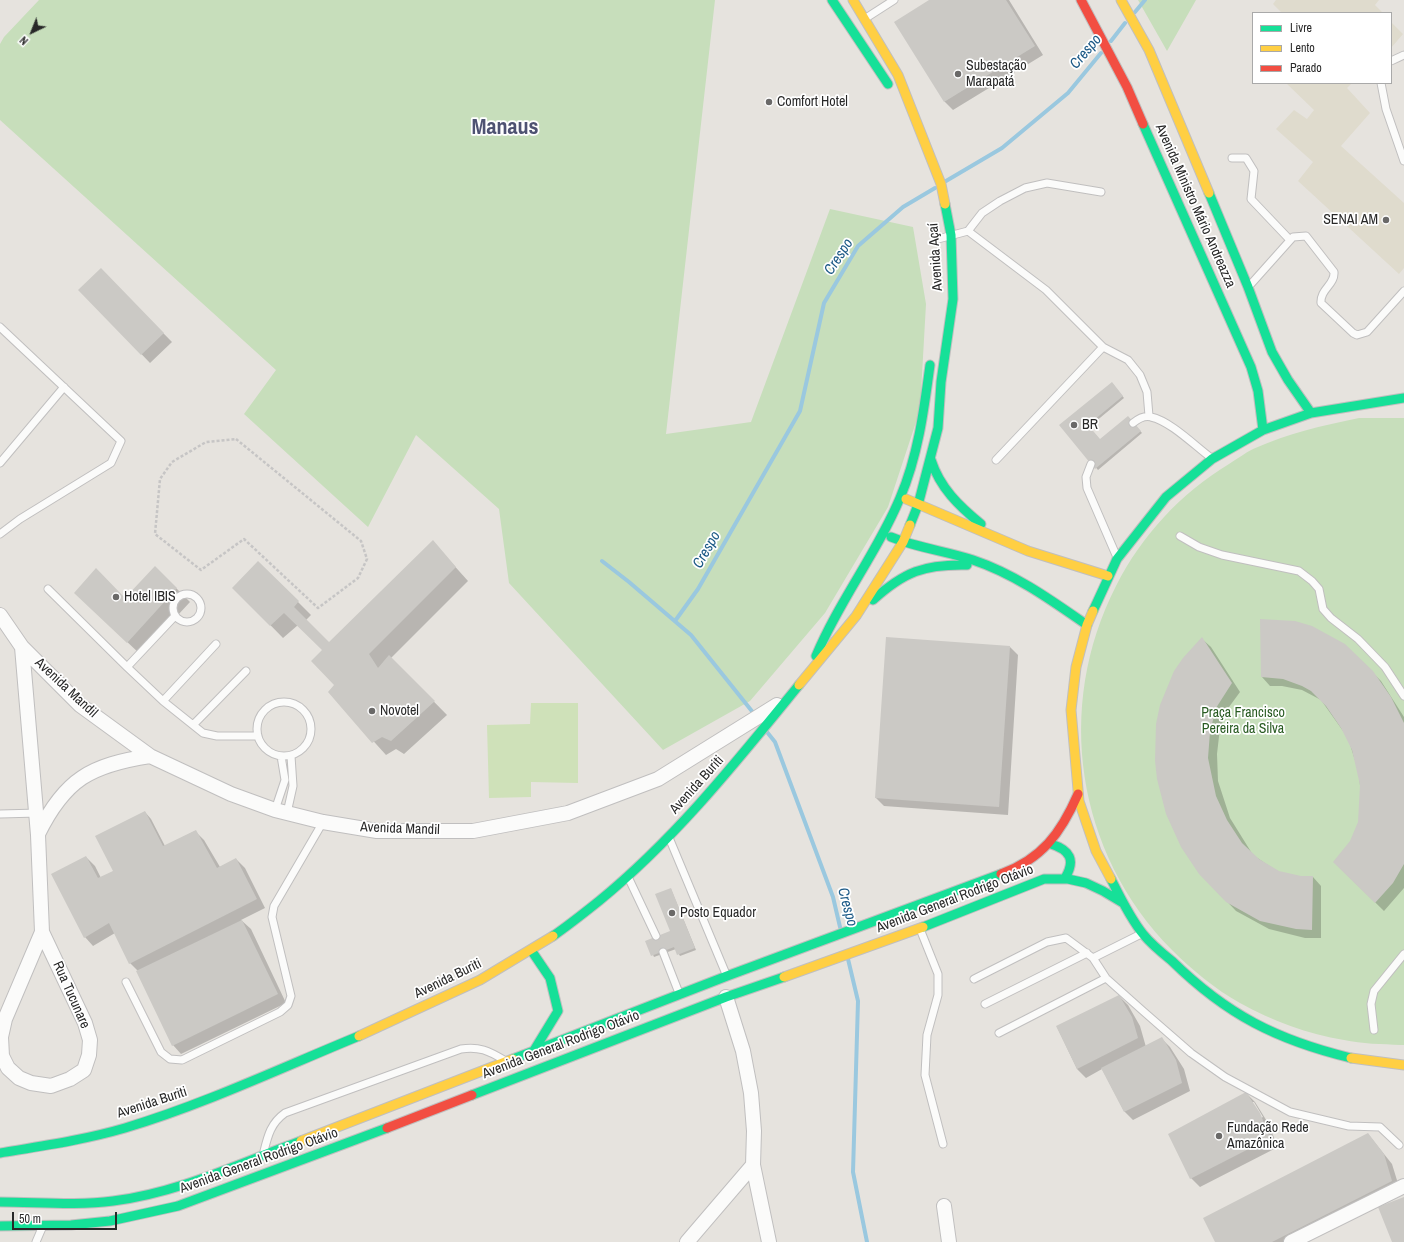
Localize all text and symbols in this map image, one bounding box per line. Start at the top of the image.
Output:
north arrow [12,12,52,52]
legend [1252,12,1392,84]
text: Livre [1290,20,1312,36]
water label: Crespo [1066,31,1106,73]
text: N [17,33,31,48]
text: Lento [1290,40,1315,56]
place label: Subestação Marapatá [966,58,1027,90]
text: Parado [1290,60,1322,76]
marker: Subestação Marapatá [953,69,963,79]
place label: Comfort Hotel [777,94,848,110]
marker: Comfort Hotel [764,97,774,107]
district label: Manaus [471,115,539,141]
street label: Avenida Ministro Mário Andreazza [1151,122,1239,290]
place label: SENAI AM [1323,212,1378,228]
marker: SENAI AM [1381,215,1391,225]
street label: Avenida Açaí [925,222,947,292]
water label: Crespo [821,235,857,279]
place label: BR [1082,417,1098,433]
marker: BR [1069,420,1079,430]
water label: Crespo [689,528,725,572]
place label: Hotel IBIS [124,589,176,605]
marker: Hotel IBIS [111,592,121,602]
street label: Avenida Mandil [31,655,101,721]
place label: Novotel [380,703,419,719]
park label: Praça Francisco Pereira da Silva [1201,705,1285,738]
marker: Novotel [367,706,377,716]
street label: Avenida Buriti [666,752,728,818]
street label: Avenida Mandil [360,819,440,839]
street label: Avenida General Rodrigo Otávio [874,861,1036,937]
water label: Crespo [833,886,861,928]
place label: Posto Equador [680,905,756,921]
marker: Posto Equador [667,908,677,918]
street label: Avenida Buriti [412,956,484,1002]
street label: Rua Tucunare [49,959,93,1031]
street label: Avenida General Rodrigo Otávio [480,1007,642,1083]
street label: Avenida Buriti [115,1084,189,1122]
place label: Fundação Rede Amazônica [1227,1120,1309,1152]
street label: Avenida General Rodrigo Otávio [178,1125,340,1197]
marker: Fundação Rede Amazônica [1214,1131,1224,1141]
scale bar [14,1204,119,1230]
text: 50 m [19,1211,41,1227]

